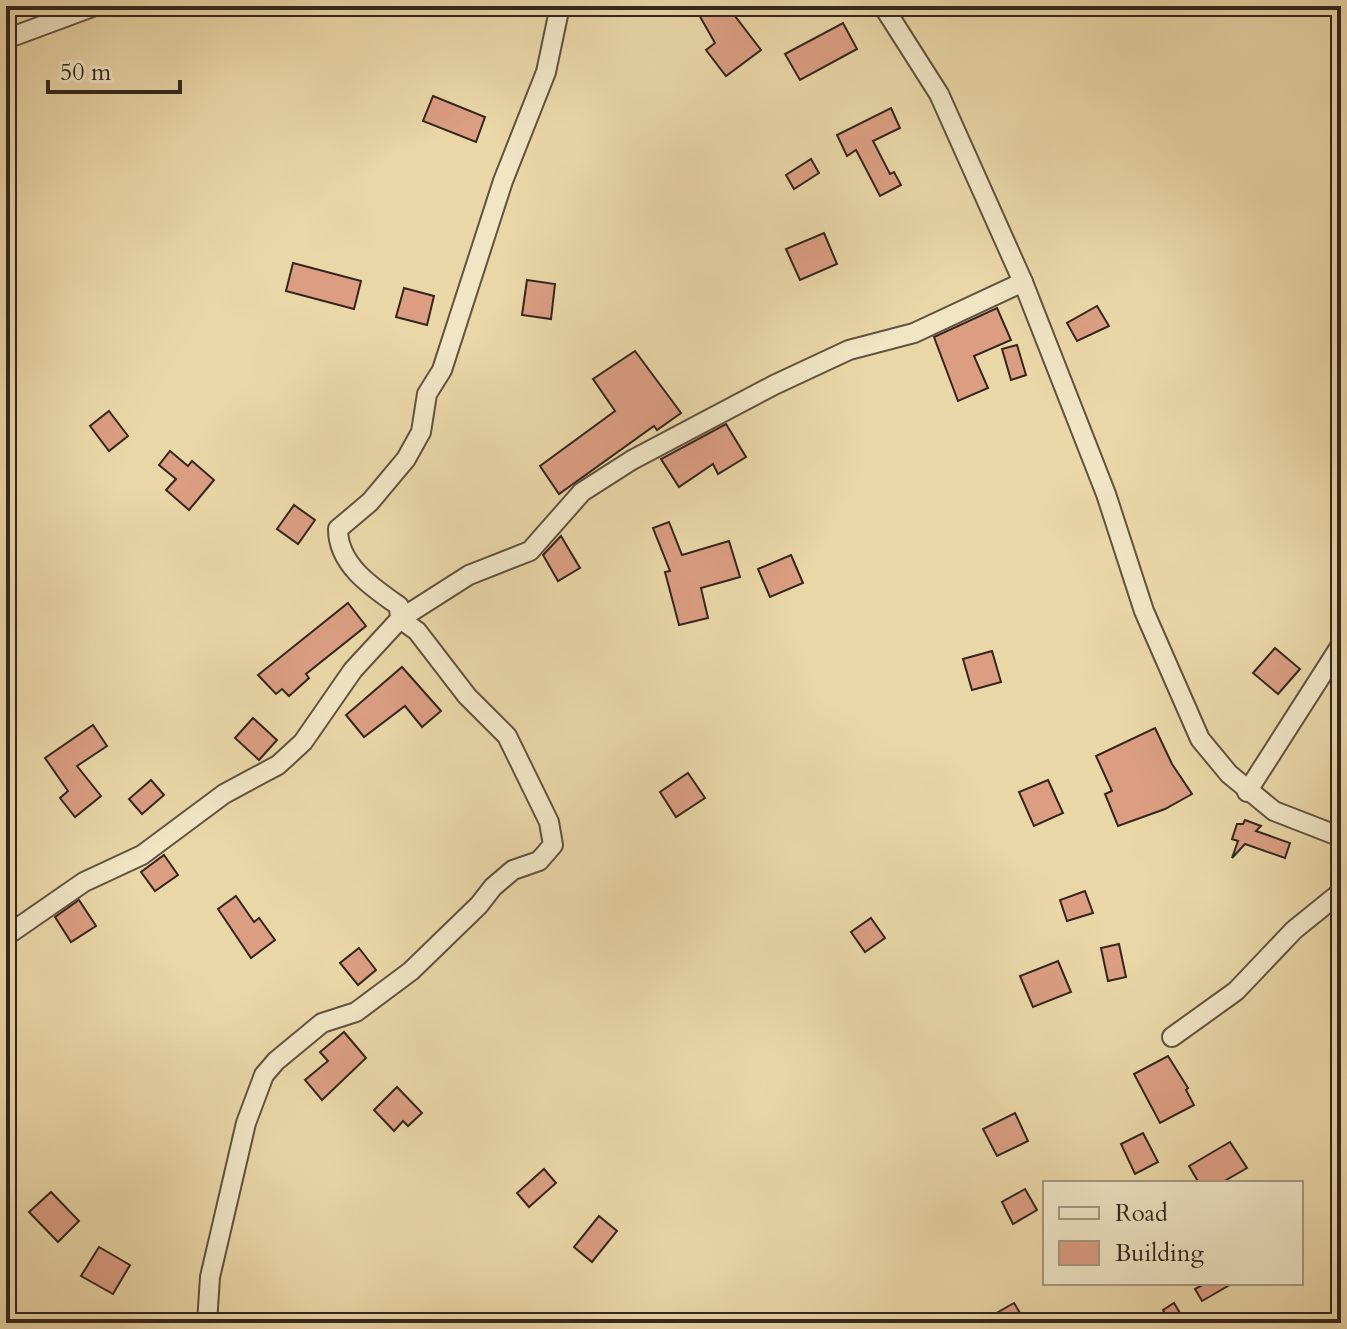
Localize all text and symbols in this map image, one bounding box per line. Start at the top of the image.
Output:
scale bar [48,44,180,94]
text: 50 m [60,56,112,89]
legend [1043,1181,1303,1285]
text: Road [1115,1197,1168,1230]
text: Building [1115,1237,1205,1270]

